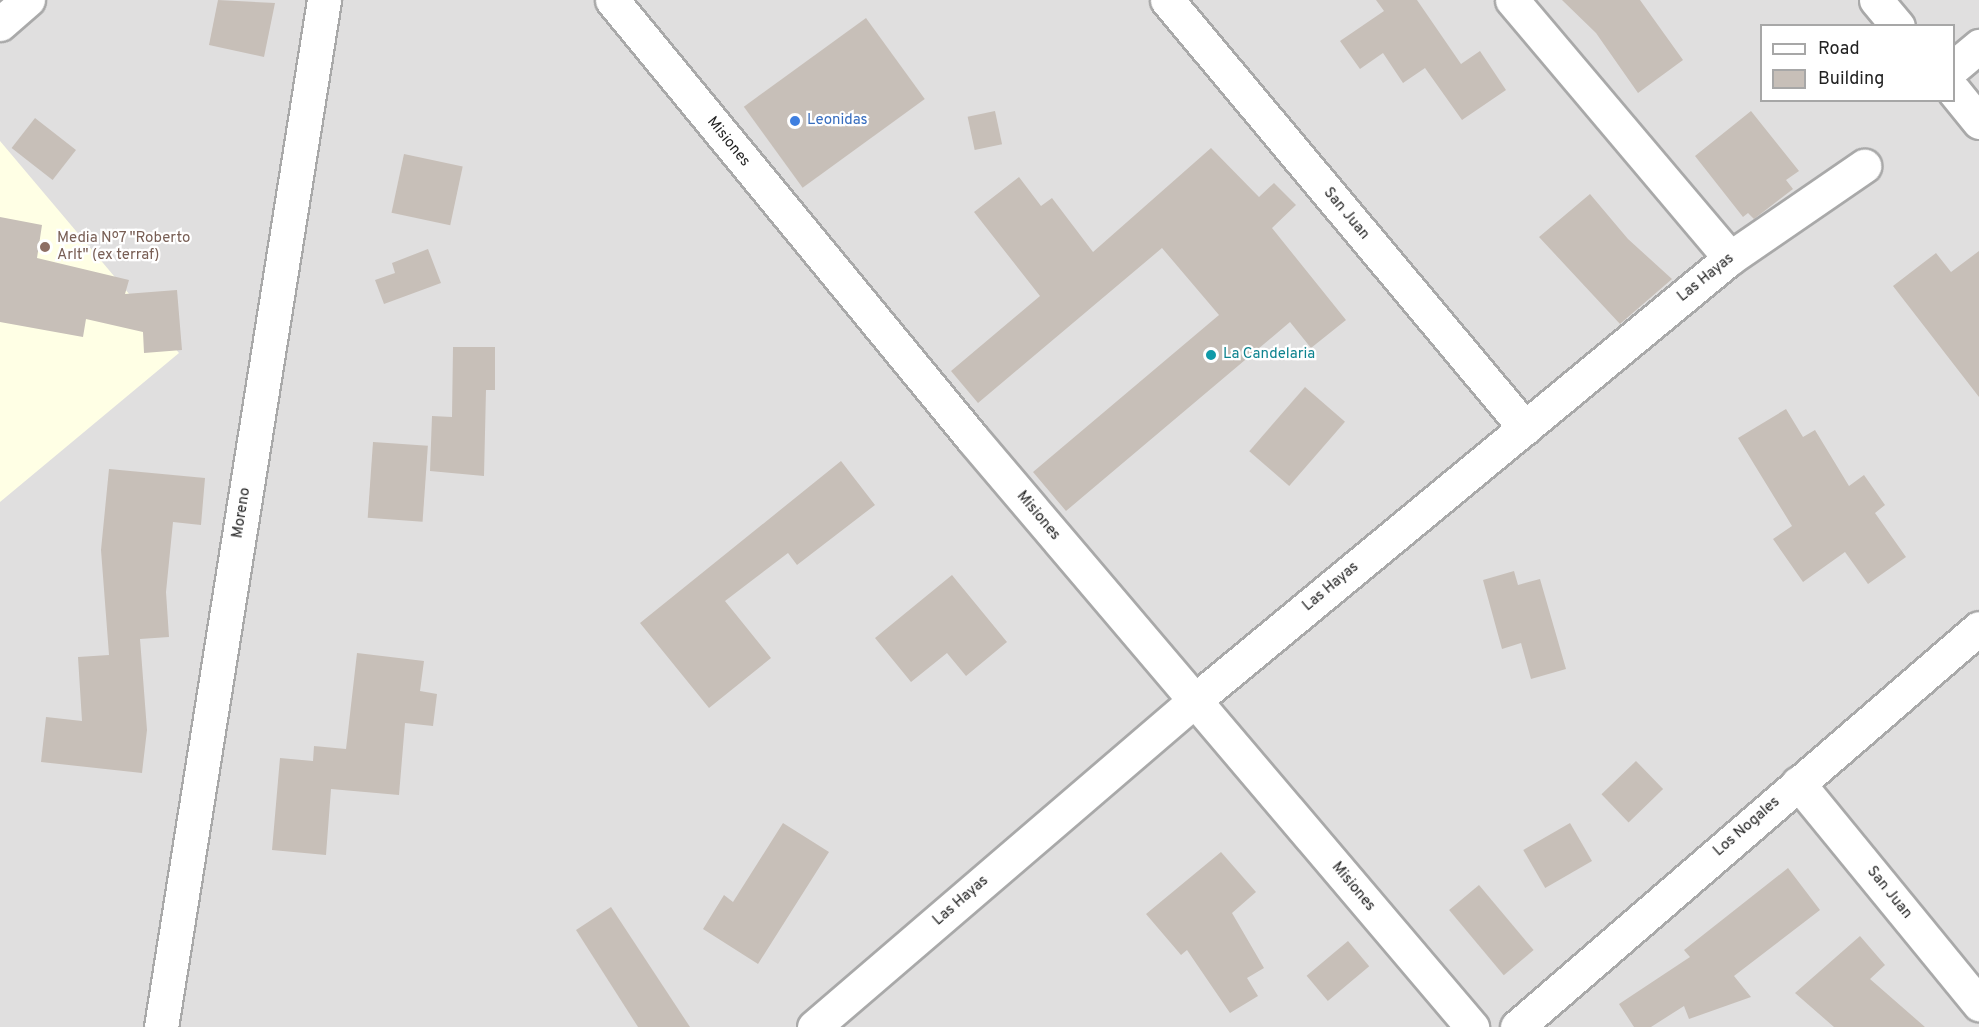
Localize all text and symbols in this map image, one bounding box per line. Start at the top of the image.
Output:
legend [1760,24,1955,102]
text: Road [1818,38,1860,61]
text: Building [1818,68,1884,91]
place label: Leonidas [807,112,868,130]
street label: Misiones [703,114,753,170]
marker: Leonidas [788,114,802,128]
street label: San Juan [1319,184,1373,244]
place label: Media Nº7 "Roberto Arlt" (ex terraf) [57,229,191,264]
marker: Media Nº7 "Roberto Arlt" (ex terraf) [38,240,52,254]
street label: Las Hayas [1674,250,1738,306]
place label: La Candelaria [1223,346,1315,364]
marker: La Candelaria [1204,348,1218,362]
street label: Moreno [229,486,255,540]
street label: Misiones [1012,488,1064,544]
street label: Las Hayas [1299,558,1363,616]
street label: Los Nogales [1710,793,1784,861]
street label: Misiones [1327,859,1379,915]
street label: San Juan [1862,863,1916,923]
street label: Las Hayas [930,872,992,930]

